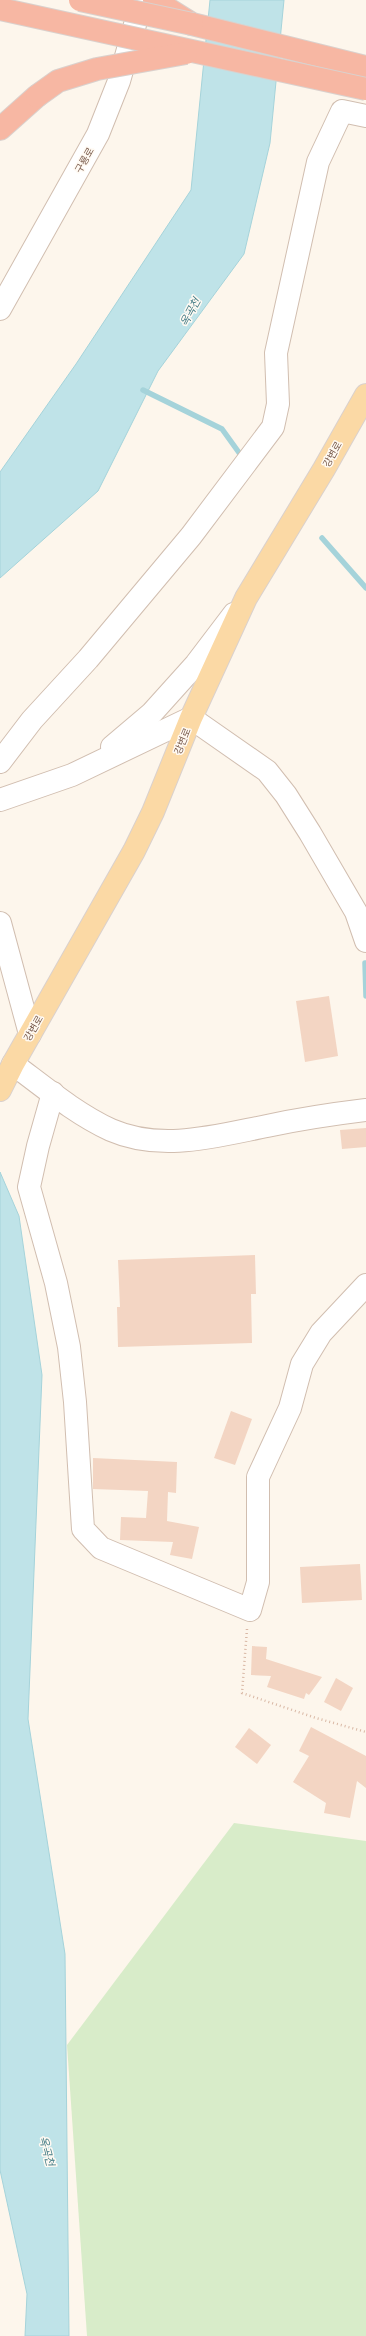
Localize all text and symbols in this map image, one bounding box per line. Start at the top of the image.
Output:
street label: 구룡로 [73,146,96,175]
water label: 옥곡천 [178,294,204,329]
street label: 강변로 [321,440,344,469]
street label: 강변로 [172,726,193,756]
street label: 강변로 [22,1014,45,1043]
water label: 옥곡천 [36,2135,57,2169]

